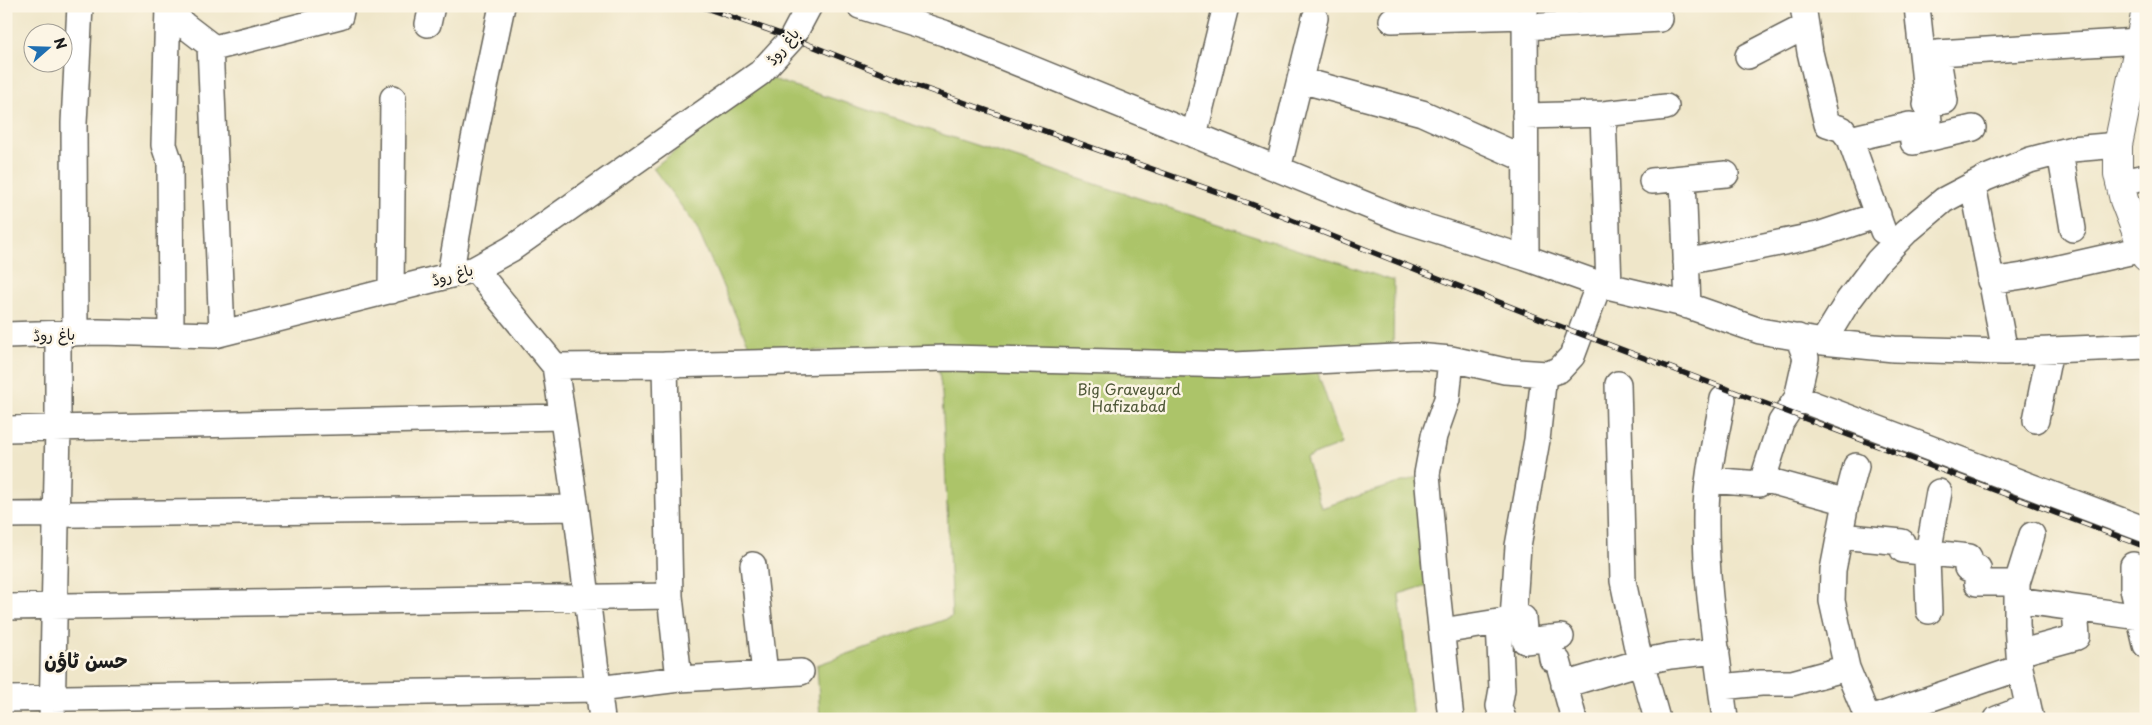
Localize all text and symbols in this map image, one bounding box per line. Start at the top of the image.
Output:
north arrow [22,22,72,72]
street label: باغ روڈ [760,22,804,70]
text: N [49,35,72,52]
street label: باغ روڈ [429,257,475,291]
street label: باغ روڈ [33,322,75,346]
park label: Big Graveyard Hafizabad [1077,377,1181,417]
district label: حسن ٹاؤن [44,645,128,675]

